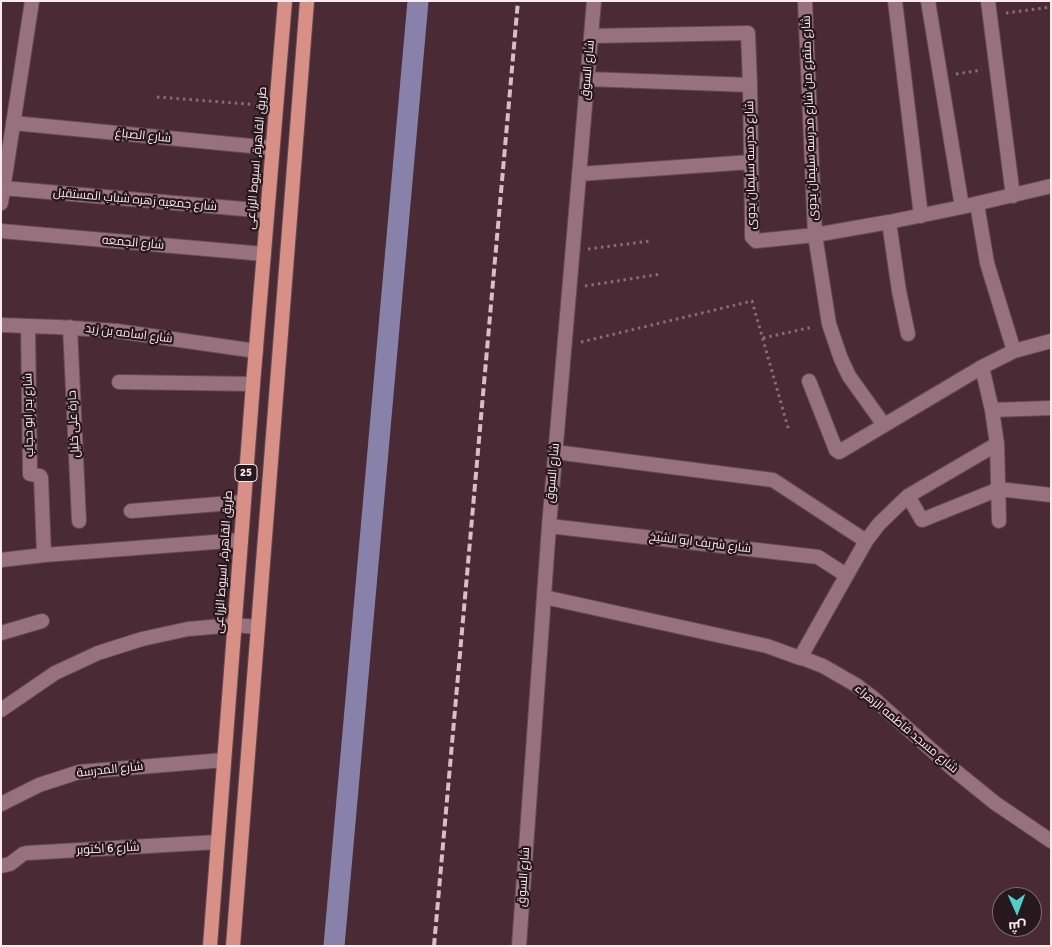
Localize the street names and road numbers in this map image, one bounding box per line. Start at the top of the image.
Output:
street label: شارع متفرع من شارع مدرسه سليمان بدوى [799,15,821,221]
street label: شارع السوق [578,39,598,101]
street label: طريق القاهرة, اسيوط الزراعى [244,86,270,230]
street label: شارع مدرسه سليمان بدوى [743,100,759,230]
street label: شارع الصباغ [114,126,172,146]
street label: شارع جمعيه زهره شباب المستقبل [52,186,218,214]
street label: شارع الجمعه [101,233,165,253]
street label: شارع اسامه بن زيد [85,322,173,346]
street label: شارع بدر ابو حجاب [21,373,37,457]
street label: حارة على خليل [65,390,83,458]
street label: شارع السوق [543,442,563,504]
road number: 25 [235,464,257,482]
street label: طريق القاهرة, اسيوط الزراعى [212,490,236,634]
street label: شارع شريف ابو الشيخ [648,530,752,556]
street label: شارع مسجد فاطمه الزهراء [851,681,961,777]
street label: شارع المدرسة [76,759,144,781]
street label: شارع 6 اكتوبر [76,840,140,858]
street label: شارع السوق [515,847,533,907]

